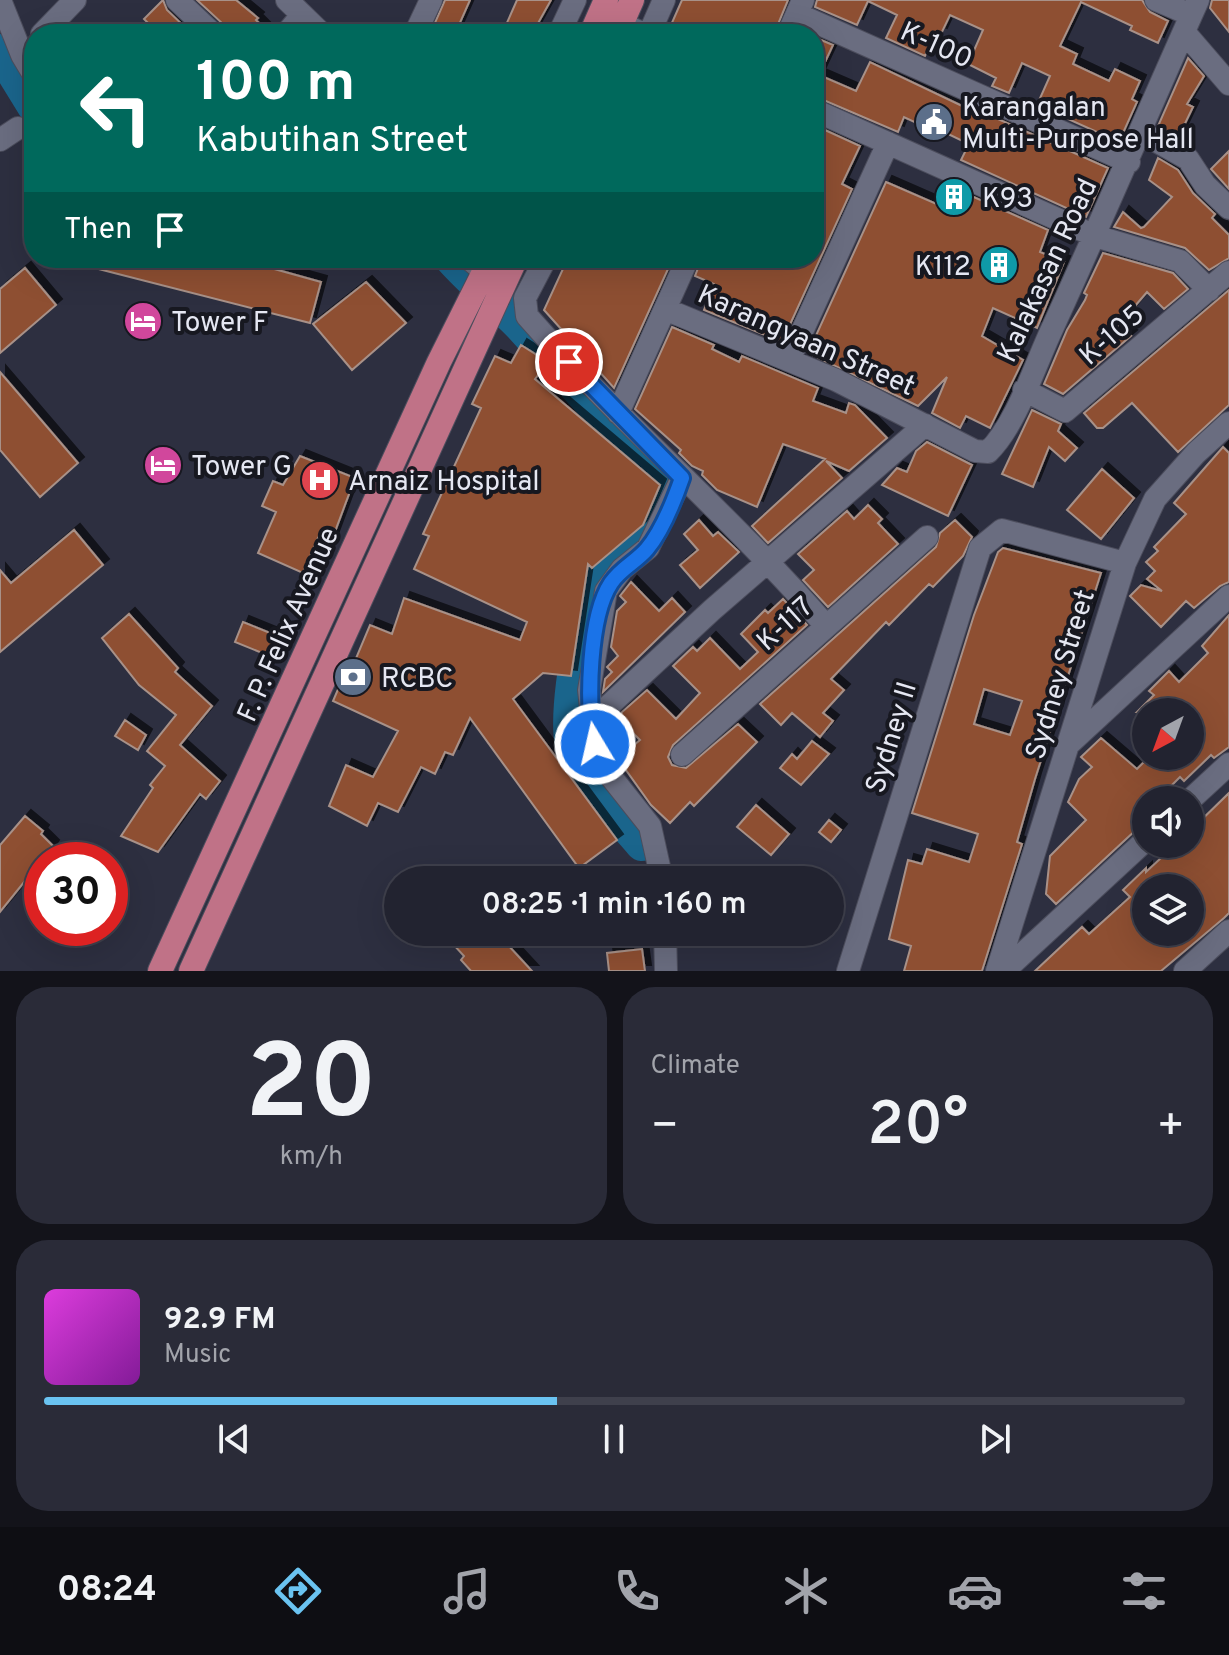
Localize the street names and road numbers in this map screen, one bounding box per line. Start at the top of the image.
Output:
street label: K-100 [894,15,978,79]
street label: Kalakasan Road [990,174,1107,369]
street label: Karangyaan Street [691,278,920,406]
street label: K-105 [1073,298,1153,374]
street label: F. P. Felix Avenue [231,522,349,728]
street label: Sydney Street [1019,586,1105,764]
street label: K-117 [750,590,822,660]
street label: Sydney II [859,678,927,798]

